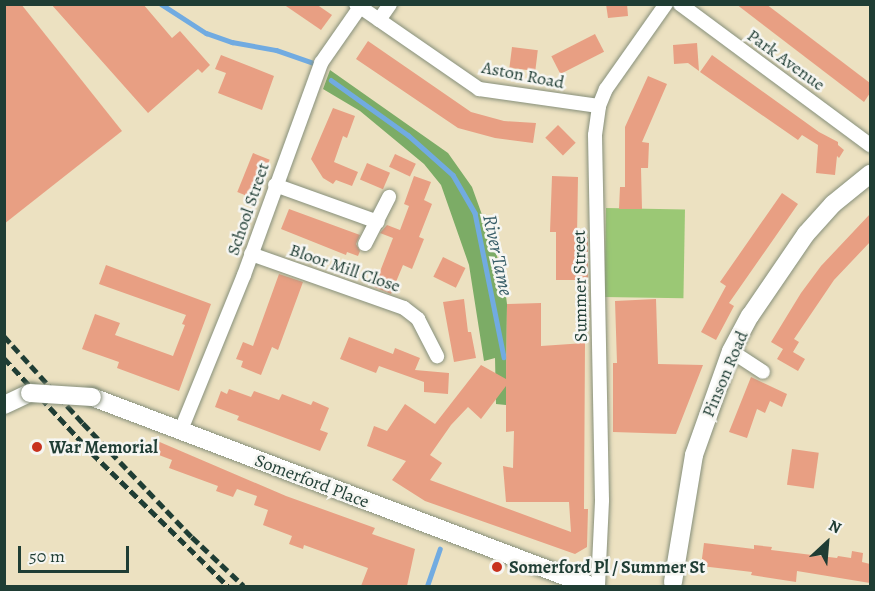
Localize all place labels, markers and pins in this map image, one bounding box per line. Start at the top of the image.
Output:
place label: War Memorial [49,436,158,458]
marker: War Memorial [30,440,44,454]
place label: Somerford Pl / Summer St [509,556,705,578]
marker: Somerford Pl / Summer St [490,560,504,574]

